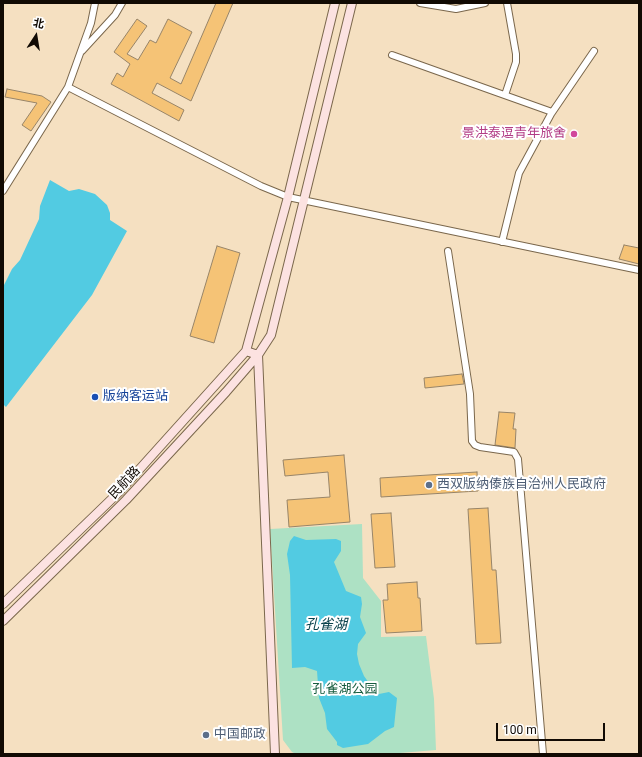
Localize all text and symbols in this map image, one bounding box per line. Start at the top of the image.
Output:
north arrow [16,16,56,56]
text: 北 [32,16,45,31]
place label: 景洪泰逗青年旅舍 [462,126,566,142]
marker: 景洪泰逗青年旅舍 [569,129,579,139]
place label: 版纳客运站 [103,389,168,405]
marker: 版纳客运站 [90,392,100,402]
street label: 民航路 [106,463,144,503]
place label: 西双版纳傣族自治州人民政府 [437,477,606,493]
marker: 西双版纳傣族自治州人民政府 [424,480,434,490]
water label: 孔雀湖 [305,617,347,633]
park label: 孔雀湖公园 [313,682,377,698]
scale bar [498,715,607,741]
text: 100 m [503,723,537,737]
place label: 中国邮政 [214,727,266,743]
marker: 中国邮政 [201,730,211,740]

